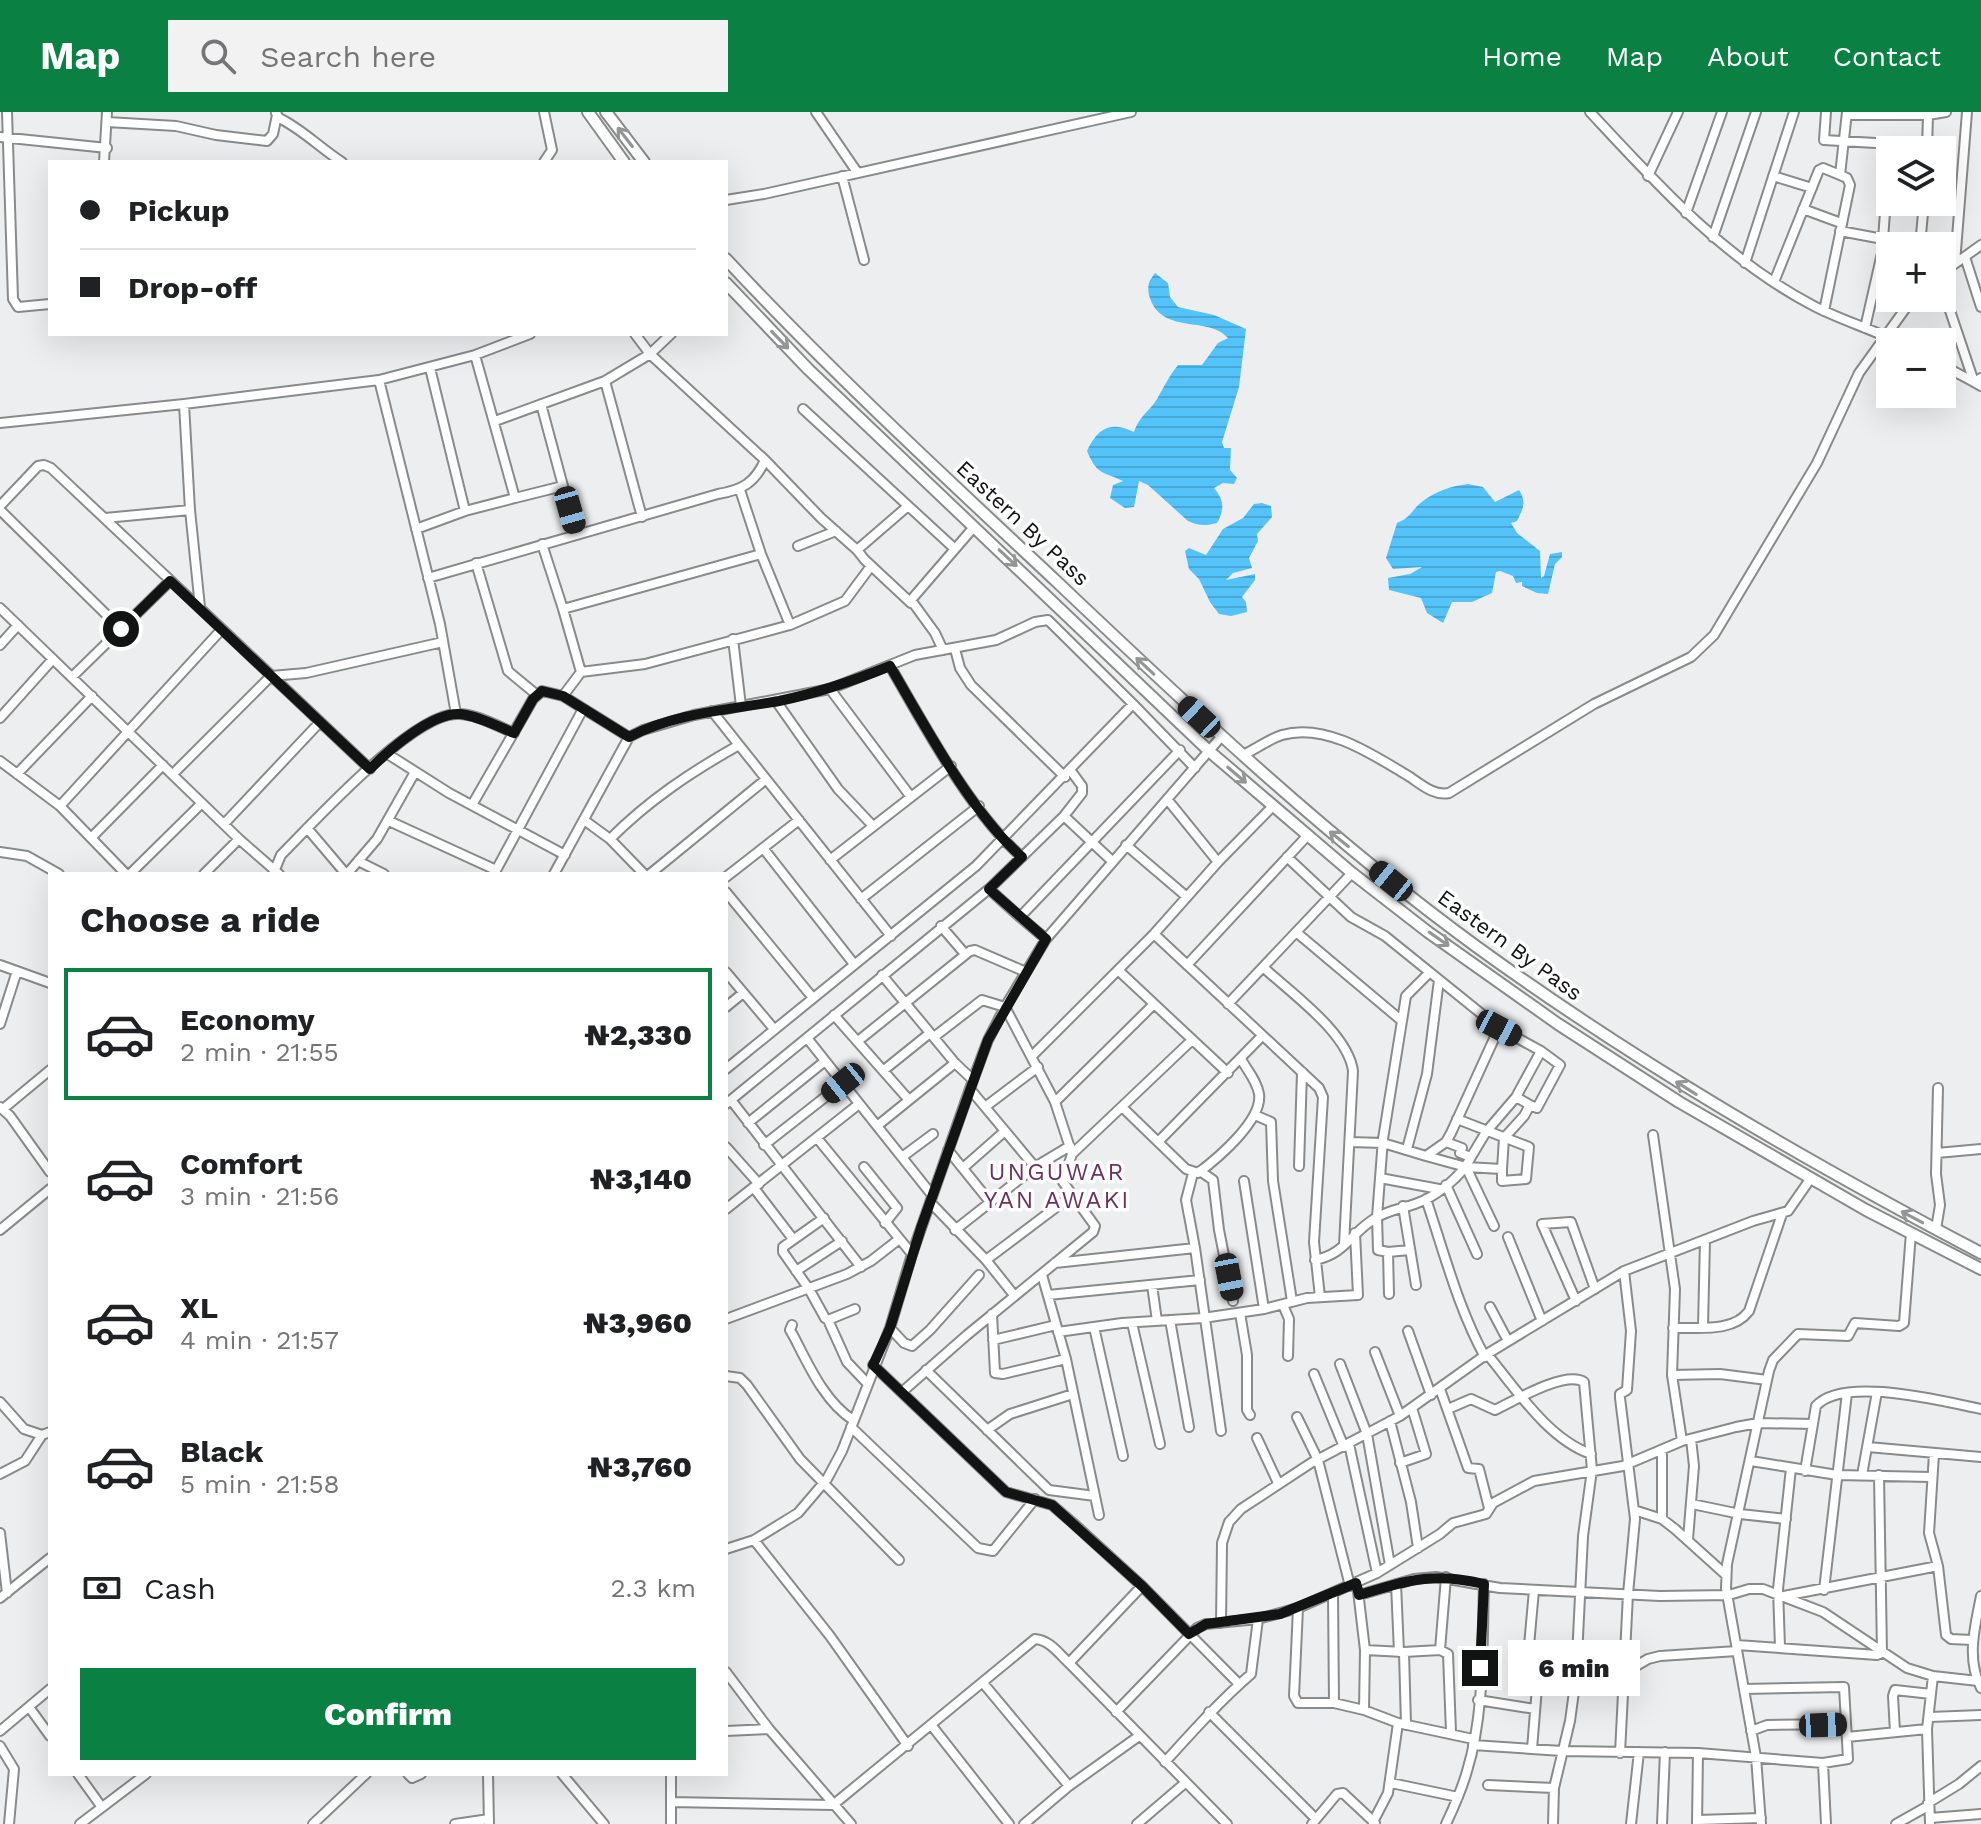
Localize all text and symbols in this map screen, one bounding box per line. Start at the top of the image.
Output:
search box [168,20,728,92]
text: Map [40,34,120,78]
icon: search [196,34,240,78]
text: Search here [260,39,436,74]
text: Home [1482,40,1562,73]
text: Map [1606,40,1663,73]
text: About [1707,40,1789,73]
text: Contact [1833,40,1941,73]
one-way arrow [616,127,634,148]
map controls [1876,136,1956,408]
button: layers [1876,136,1956,216]
text: Pickup [128,193,230,228]
button: + [1876,232,1956,312]
text: Drop-off [128,270,257,305]
button: − [1876,328,1956,408]
one-way arrow [770,330,789,350]
street label: Eastern By Pass [952,455,1094,591]
car [552,484,588,536]
one-way arrow [998,549,1018,568]
route start [103,611,139,647]
one-way arrow [1135,656,1155,675]
car [1173,692,1225,742]
one-way arrow [1227,766,1247,784]
one-way arrow [1329,830,1350,848]
car [1365,857,1417,905]
street label: Eastern By Pass [1433,884,1587,1006]
text: Choose a ride [80,899,320,941]
one-way arrow [1427,931,1449,948]
icon: car [84,998,156,1070]
text: Economy [180,1002,315,1037]
car [1472,1006,1526,1050]
text: ₦2,330 [584,1017,692,1052]
text: 2 min · 21:55 [180,1037,339,1067]
car [817,1059,869,1107]
one-way arrow [1675,1080,1698,1096]
icon: car [84,1142,156,1214]
text: Comfort [180,1146,302,1181]
district label: UNGUWAR YAN AWAKI [984,1158,1130,1214]
text: ₦3,140 [590,1161,692,1196]
text: 3 min · 21:56 [180,1181,339,1211]
one-way arrow [1901,1208,1924,1224]
car [1213,1251,1245,1303]
icon: car [84,1286,156,1358]
text: XL [180,1290,218,1325]
text: ₦3,960 [583,1305,692,1340]
text: 4 min · 21:57 [180,1325,339,1355]
icon: car [84,1430,156,1502]
text: Black [180,1434,264,1469]
text: ₦3,760 [587,1449,692,1484]
text: 5 min · 21:58 [180,1469,340,1499]
icon: cash [80,1566,124,1610]
text: Cash [144,1571,216,1606]
text: 2.3 km [610,1573,696,1603]
callout: 6 min [1508,1640,1640,1696]
route end [1462,1650,1498,1686]
text: 6 min [1538,1653,1610,1683]
button: Confirm [80,1668,696,1760]
car [1799,1712,1847,1738]

